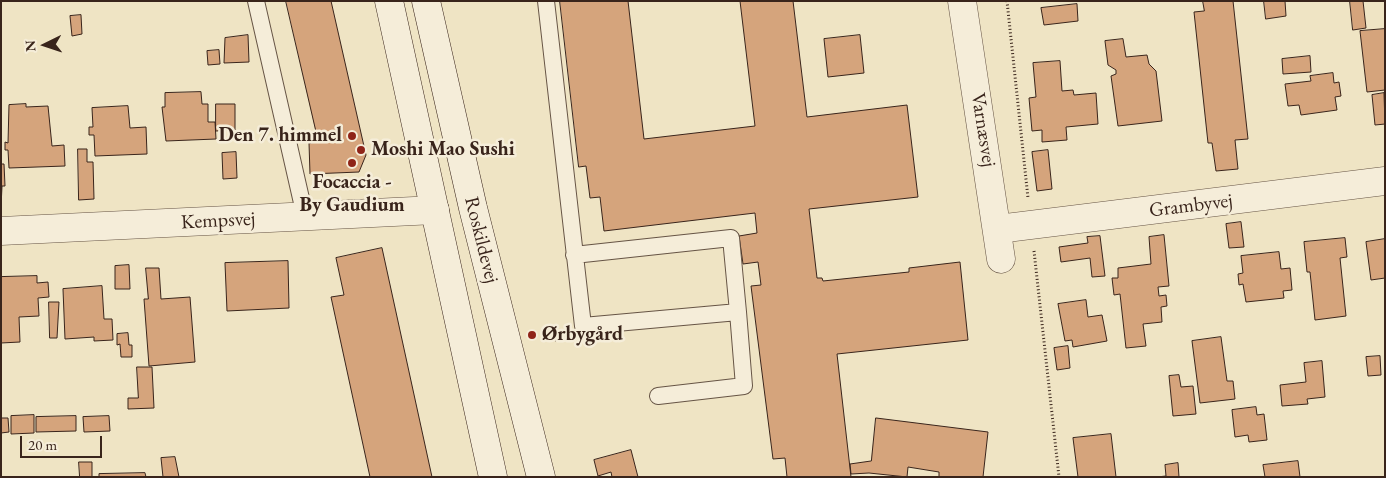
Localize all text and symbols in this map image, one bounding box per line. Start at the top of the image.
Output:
north arrow [20,20,70,70]
text: N [21,40,39,52]
street label: Varnæsvej [965,91,1001,169]
place label: Den 7. himmel [219,124,342,148]
marker: Den 7. himmel [346,130,358,142]
place label: Moshi Mao Sushi [371,138,515,162]
marker: Moshi Mao Sushi [355,144,367,156]
marker: Focaccia - By Gaudium [346,157,358,169]
place label: Focaccia - By Gaudium [299,171,405,218]
street label: Grambyvej [1148,189,1234,223]
street label: Roskildevej [459,194,503,286]
street label: Kempsvej [180,207,256,235]
place label: Ørbygård [542,323,623,347]
marker: Ørbygård [526,329,538,341]
scale bar [22,426,105,458]
text: 20 m [28,435,57,454]

